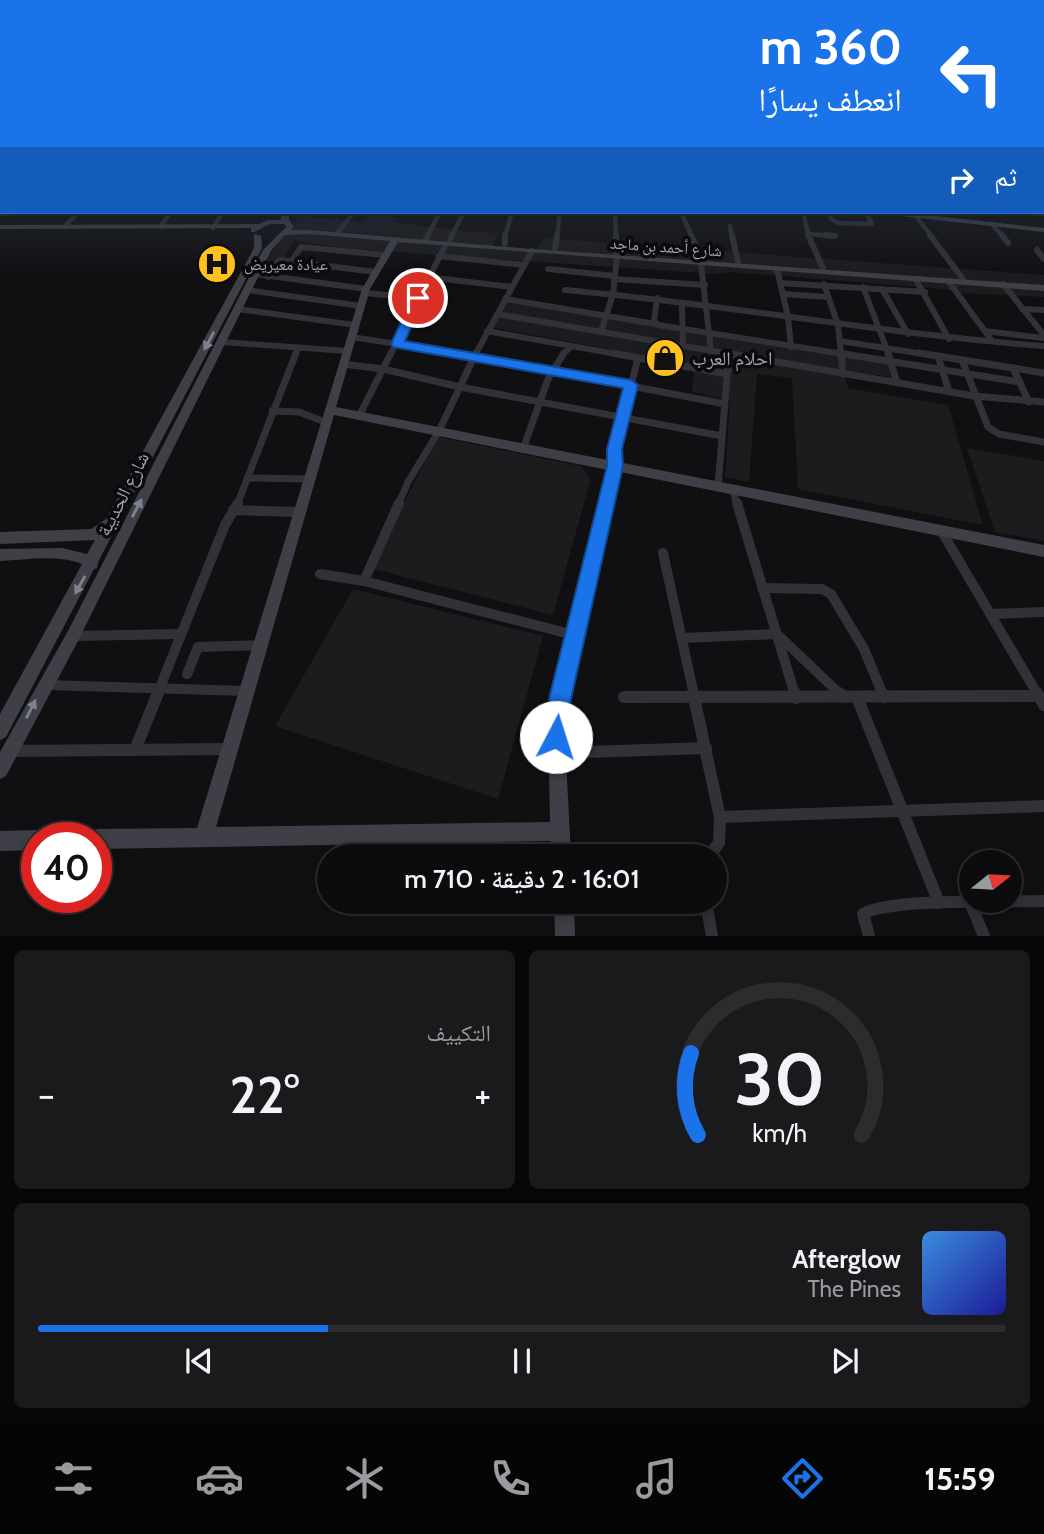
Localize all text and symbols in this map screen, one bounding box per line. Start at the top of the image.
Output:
text: 360 m [760,17,902,76]
icon: left [926,28,1017,119]
text: انعطف يسارًا [759,80,902,119]
icon: right [942,161,980,199]
text: ثم [994,161,1017,193]
street label: شارع أحمد بن ماجد [609,234,723,261]
hospital icon: عيادة معيريض [196,243,238,285]
place label: عيادة معيريض [244,255,328,275]
pin [388,268,448,328]
icon: arrive [399,279,437,317]
one-way arrow [204,331,215,351]
shop icon: احلام العرب [644,337,686,379]
place label: احلام العرب [692,347,773,372]
street label: شارع الحديبة [92,448,154,540]
one-way arrow [131,498,143,518]
one-way arrow [74,576,86,595]
one-way arrow [26,699,37,719]
position arrow [519,700,593,774]
speed limit sign: 40 [21,822,112,913]
north arrow [959,850,1022,914]
map controls [959,850,1022,913]
text: 16:01 · 2 دقيقة · 710 m [404,863,640,895]
text: التكييف [426,1019,491,1047]
text: 30 [734,1036,825,1124]
text: 22° [230,1063,299,1126]
text: − [38,1071,55,1118]
text: + [474,1071,491,1118]
text: km/h [752,1118,807,1148]
text: Afterglow [792,1243,901,1275]
text: The Pines [807,1275,901,1303]
icon: previous [180,1342,218,1380]
icon: pause [503,1342,541,1380]
icon: next [826,1342,864,1380]
icon: filters [49,1454,98,1503]
icon: car [195,1454,244,1503]
icon: climate [340,1454,389,1503]
icon: phone [486,1454,535,1503]
icon: music [632,1454,681,1503]
icon: directions [778,1454,827,1503]
text: 15:59 [924,1459,996,1498]

